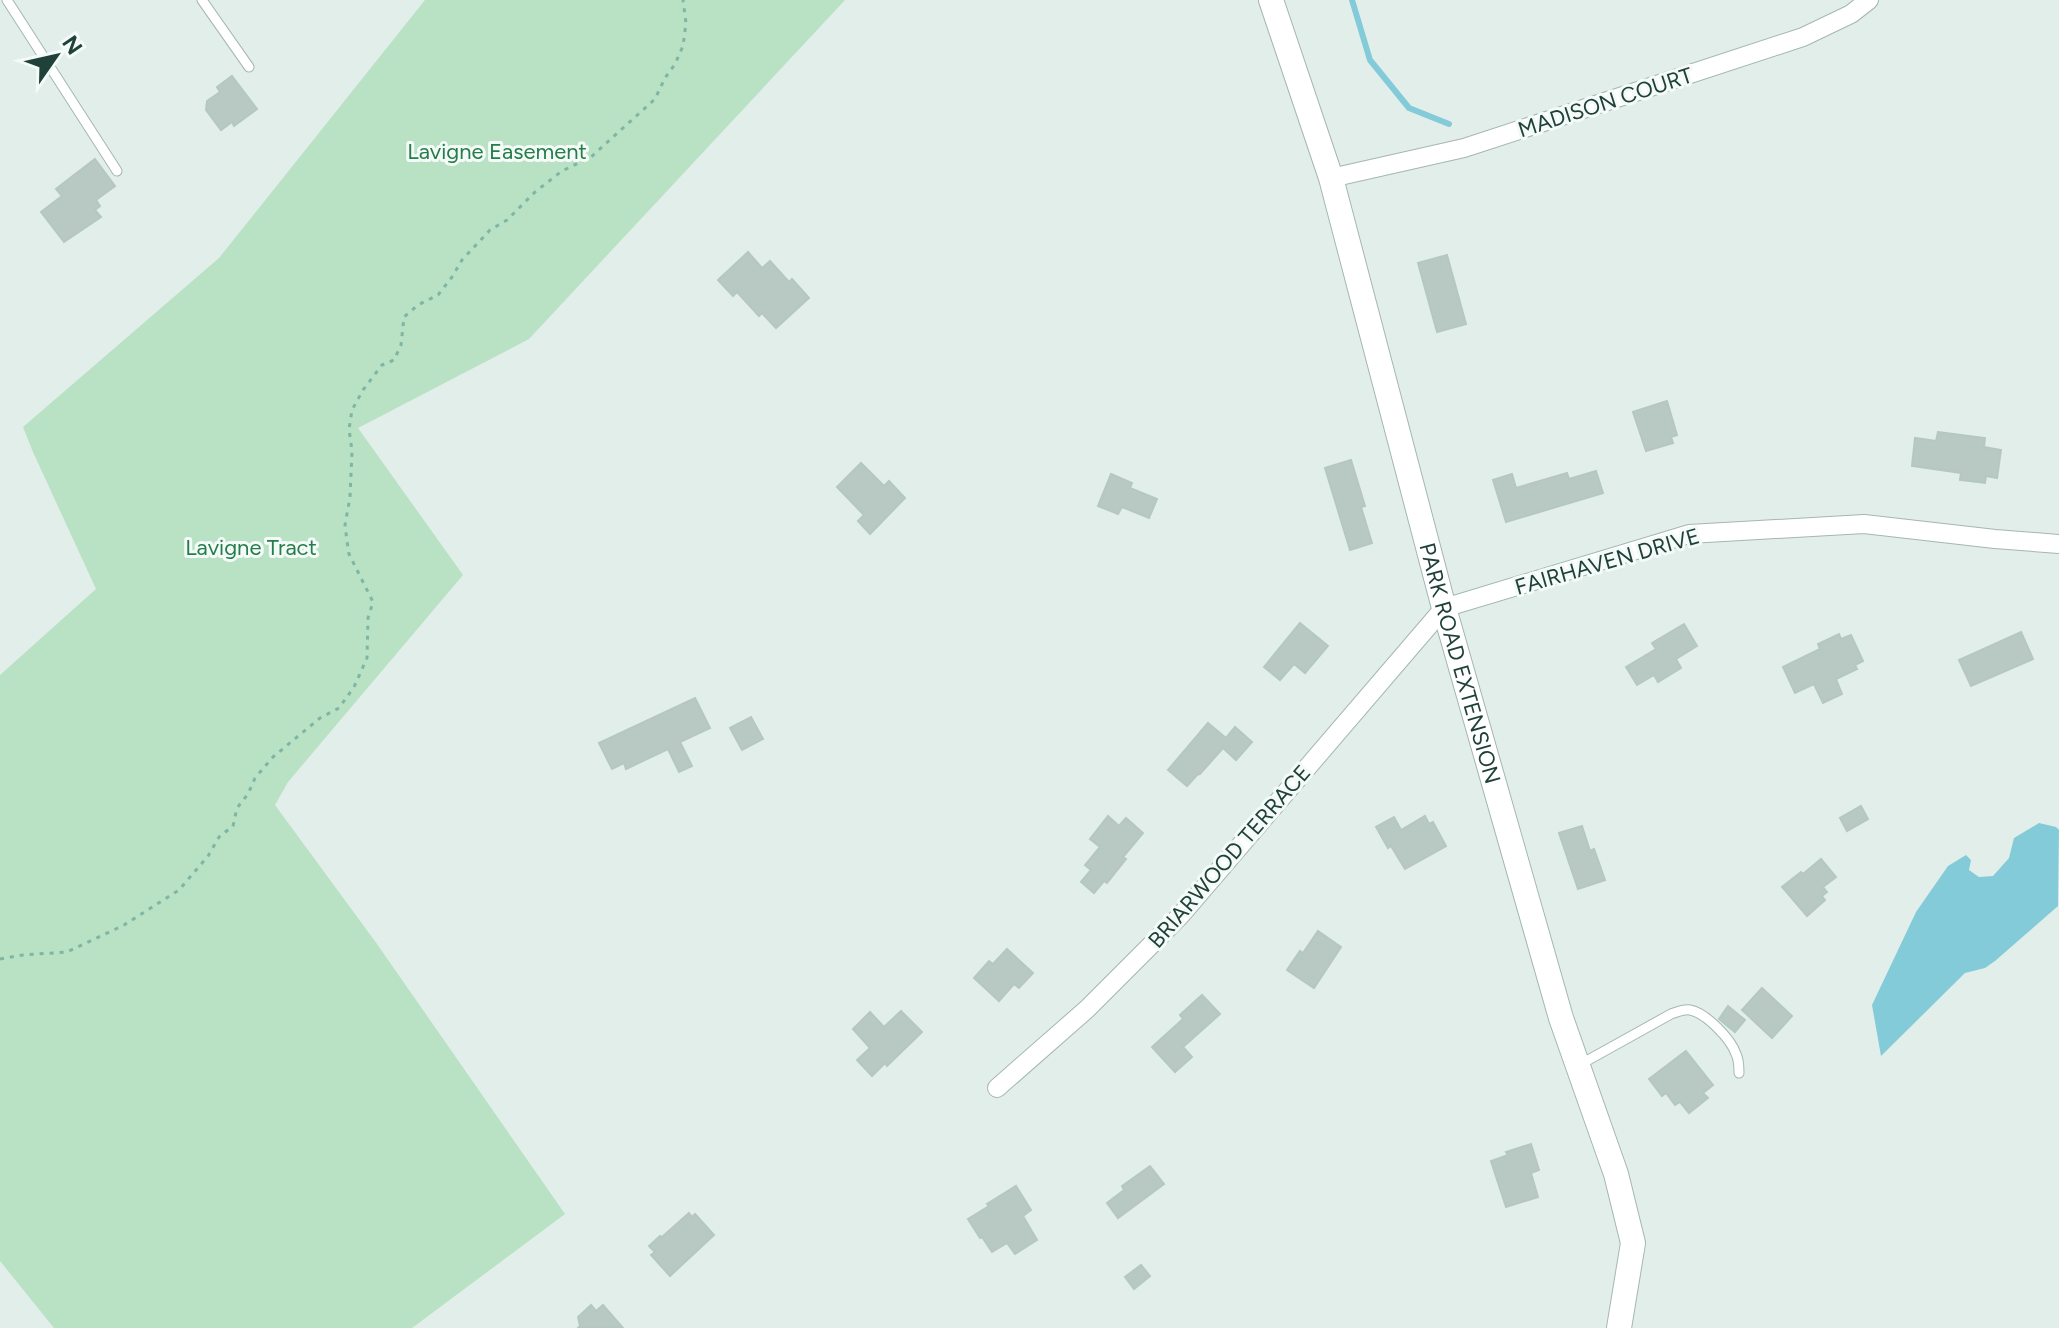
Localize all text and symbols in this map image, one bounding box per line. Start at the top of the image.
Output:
north arrow [16,16,96,96]
text: N [56,30,88,60]
street label: MADISON COURT [1514,62,1696,143]
park label: Lavigne Easement [407,138,587,165]
street label: FAIRHAVEN DRIVE [1512,522,1703,601]
park label: Lavigne Tract [185,534,317,561]
street label: PARK ROAD EXTENSION [1413,540,1506,787]
street label: BRIARWOOD TERRACE [1143,759,1316,953]

